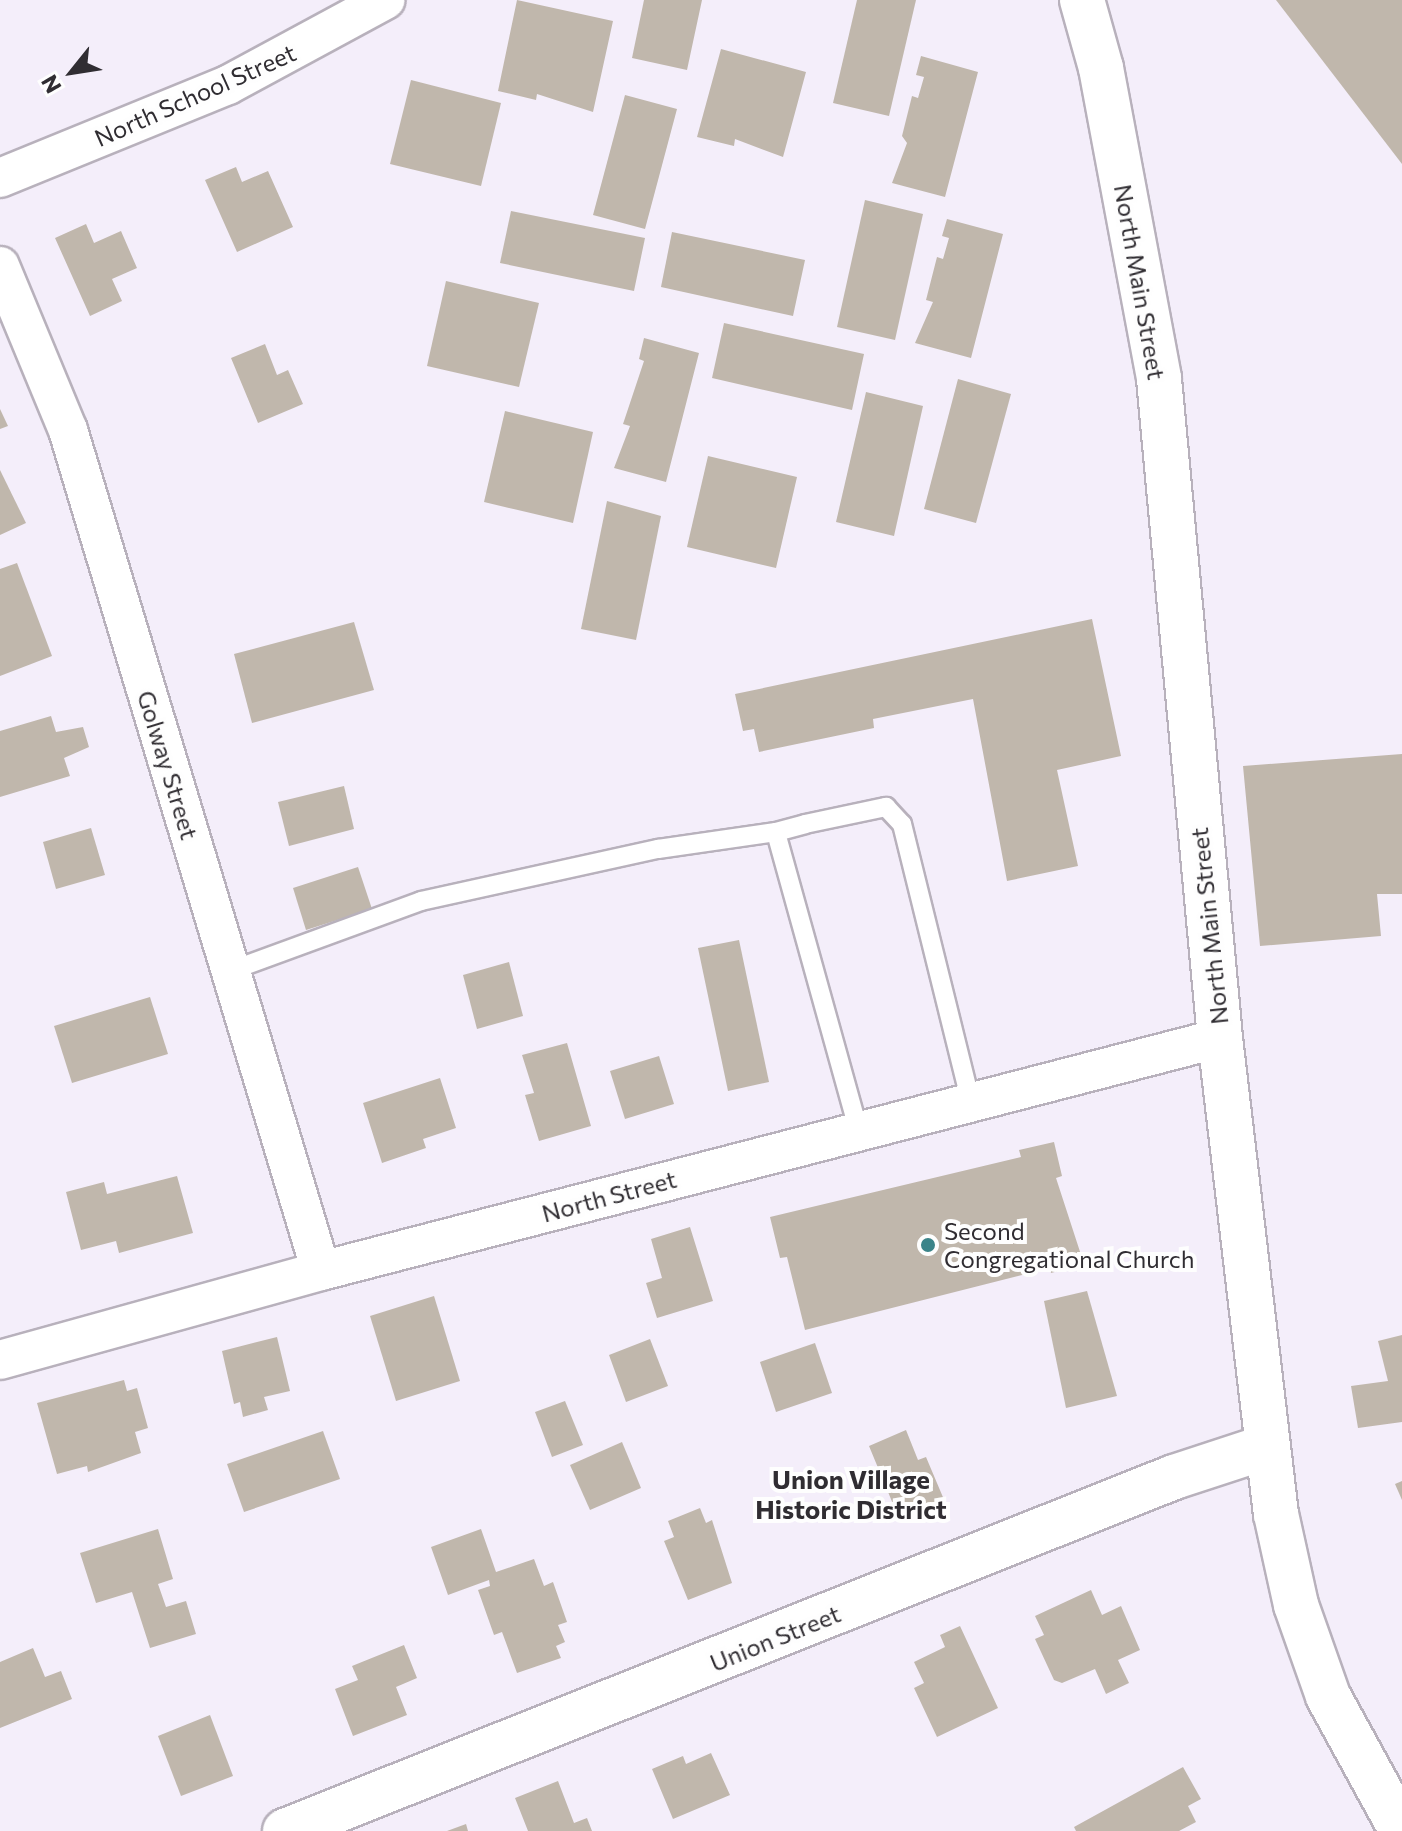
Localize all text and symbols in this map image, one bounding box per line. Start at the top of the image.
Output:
north arrow [32,32,112,112]
street label: North School Street [90,38,300,152]
text: N [35,70,67,98]
street label: North Main Street [1109,182,1171,382]
street label: Golway Street [132,687,204,843]
street label: North Main Street [1184,826,1234,1026]
street label: North Street [539,1164,679,1228]
place label: Second Congregational Church [944,1217,1194,1273]
marker: Second Congregational Church [919,1236,937,1254]
district label: Union Village Historic District [755,1463,947,1524]
street label: Union Street [706,1599,844,1677]

